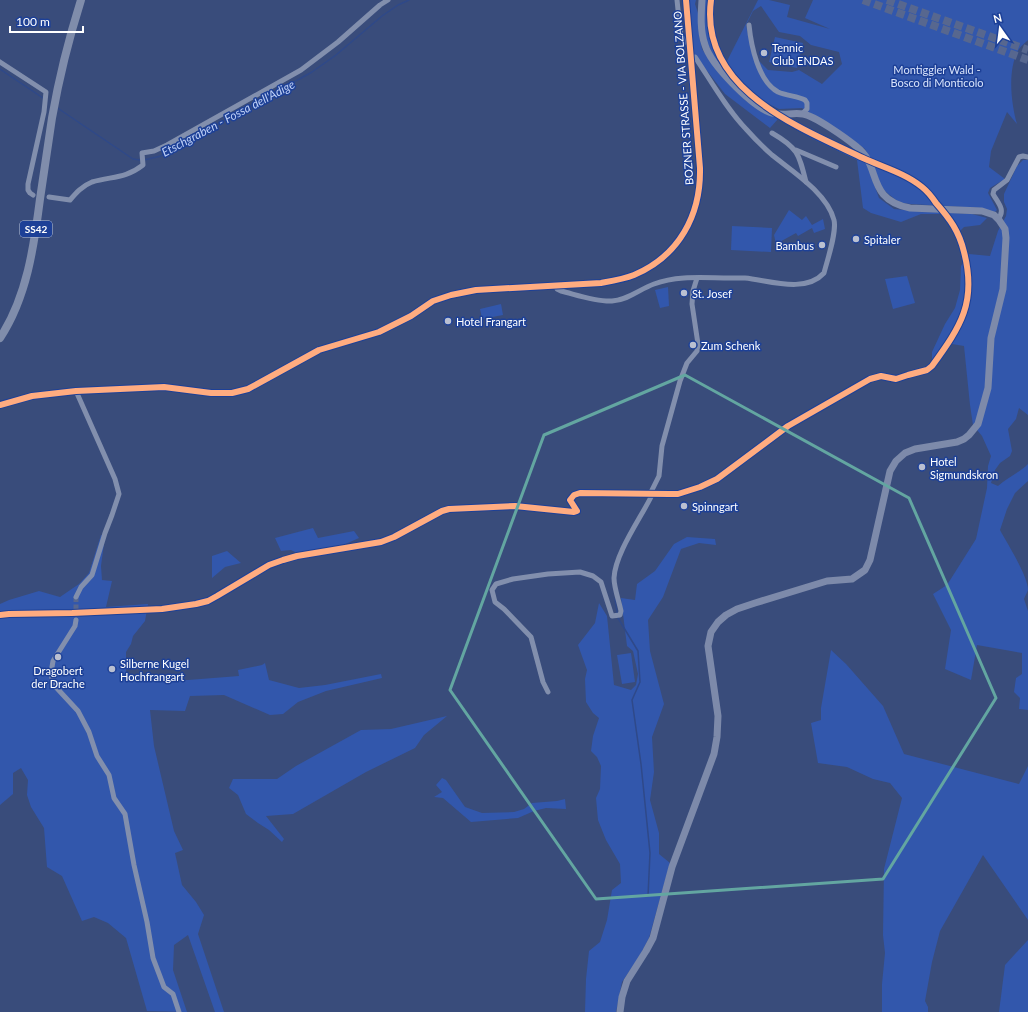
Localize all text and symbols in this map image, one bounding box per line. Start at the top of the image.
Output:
scale bar [10,8,83,34]
north arrow [980,8,1020,48]
street label: BOZNER STRASSE - VIA BOLZANO [670,10,696,185]
text: N [992,10,1003,25]
text: 100 m [16,14,50,29]
place label: Tennic Club ENDAS [772,41,833,67]
marker: Tennic Club ENDAS [759,48,769,58]
park label: Montiggler Wald - Bosco di Monticolo [890,63,984,89]
water label: Etschgraben - Fossa dell'Adige [159,76,297,160]
road number: SS42 [20,221,52,237]
place label: Spitaler [864,233,900,246]
marker: Spitaler [851,234,861,244]
place label: Bambus [775,239,814,252]
marker: Bambus [817,240,827,250]
place label: St. Josef [692,287,732,300]
marker: St. Josef [679,288,689,298]
place label: Hotel Frangart [456,315,526,328]
marker: Hotel Frangart [443,316,453,326]
place label: Zum Schenk [701,339,761,352]
marker: Zum Schenk [688,340,698,350]
place label: Hotel Sigmundskron [930,455,998,481]
marker: Hotel Sigmundskron [917,462,927,472]
place label: Spinngart [692,500,738,513]
marker: Spinngart [679,501,689,511]
marker: Dragobert der Drache [53,652,63,662]
place label: Silberne Kugel Hochfrangart [120,657,189,683]
place label: Dragobert der Drache [31,664,85,690]
marker: Silberne Kugel Hochfrangart [107,664,117,674]

